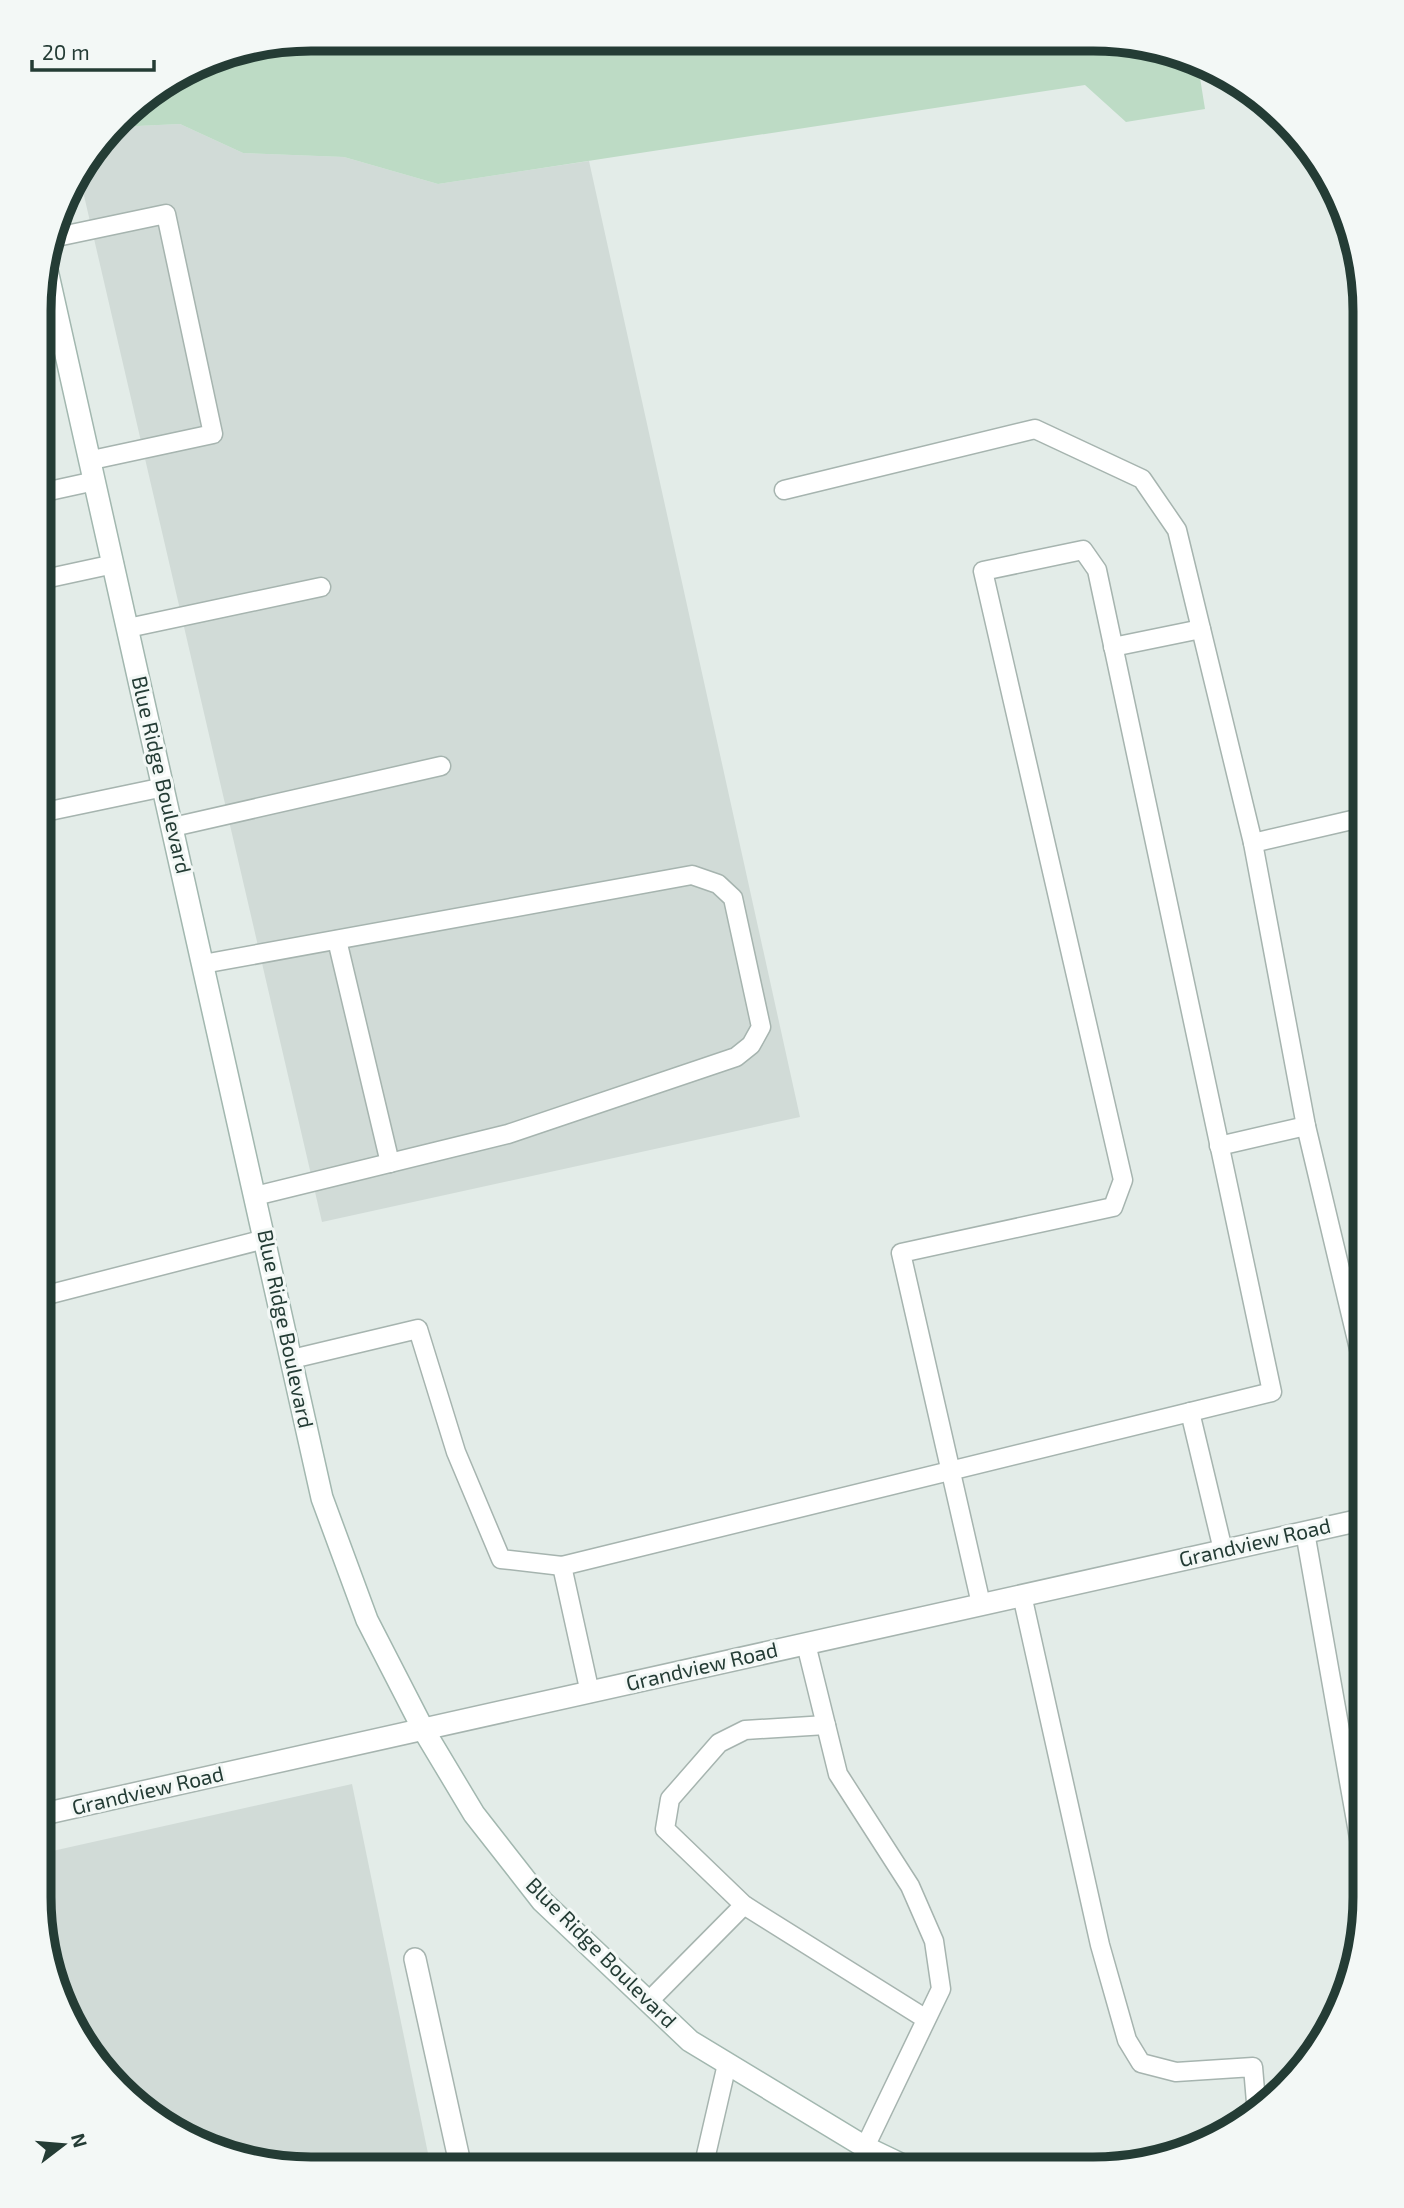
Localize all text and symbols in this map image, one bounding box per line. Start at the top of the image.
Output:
scale bar [32,28,154,72]
text: 20 m [42,39,90,64]
street label: Blue Ridge Boulevard [128,673,197,876]
street label: Blue Ridge Boulevard [253,1227,320,1430]
street label: Grandview Road [1176,1512,1333,1571]
street label: Grandview Road [623,1636,780,1695]
street label: Grandview Road [69,1760,226,1819]
street label: Blue Ridge Boulevard [522,1872,682,2032]
north arrow [28,2110,98,2180]
text: N [67,2130,93,2150]

